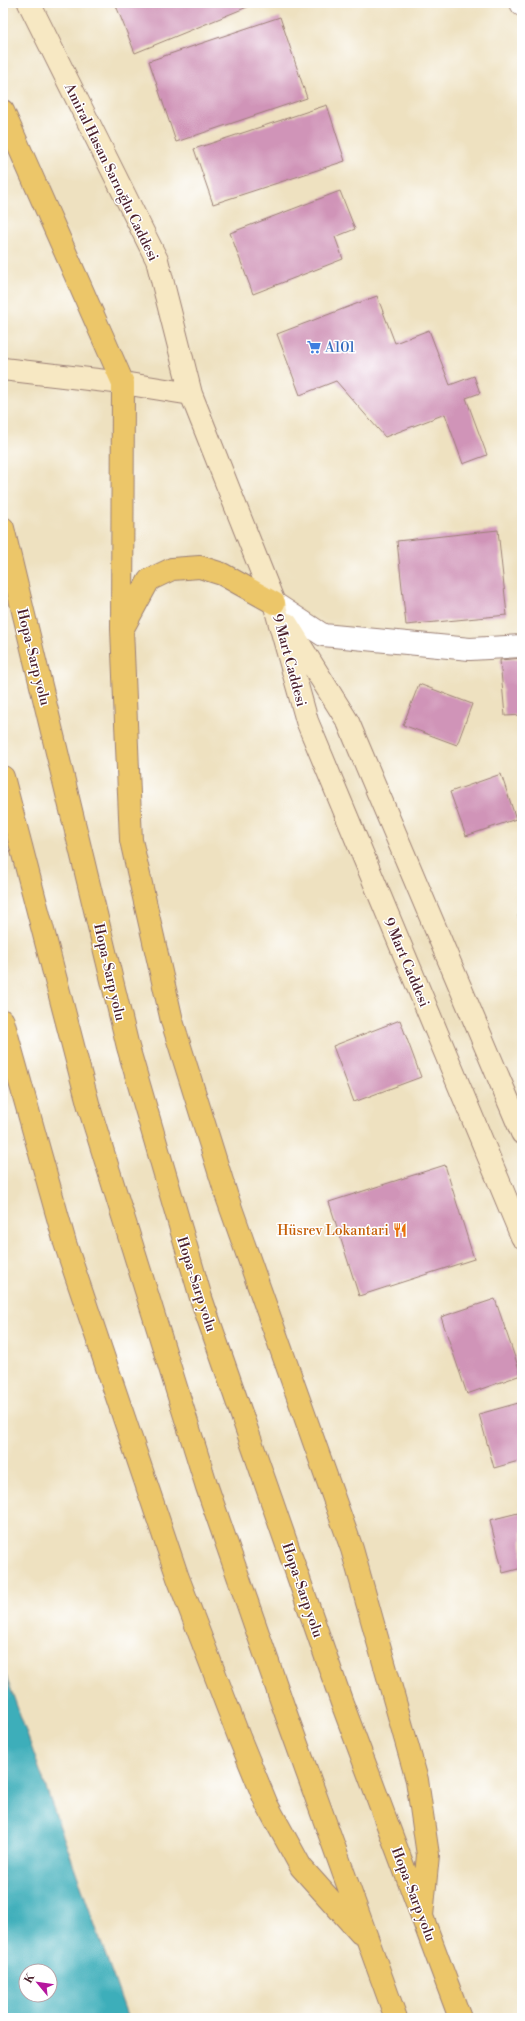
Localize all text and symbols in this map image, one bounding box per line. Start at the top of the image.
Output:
street label: Amiral Hasan Sarıoğlu Caddesi [60,80,162,265]
supermarket icon: A101 [306,339,322,355]
place label: A101 [324,339,355,357]
street label: Hopa-Sarp yolu [12,607,54,708]
street label: 9 Mart Caddesi [268,612,310,709]
street label: 9 Mart Caddesi [379,915,433,1010]
street label: Hopa-Sarp yolu [89,922,129,1023]
place label: Hüsrev Lokantari [277,1222,389,1240]
restaurant icon: Hüsrev Lokantari [392,1222,408,1238]
street label: Hopa-Sarp yolu [172,1234,220,1334]
street label: Hopa-Sarp yolu [277,1541,327,1640]
street label: Hopa-Sarp yolu [387,1845,439,1944]
north arrow [18,1963,58,2003]
text: K [22,1970,39,1986]

